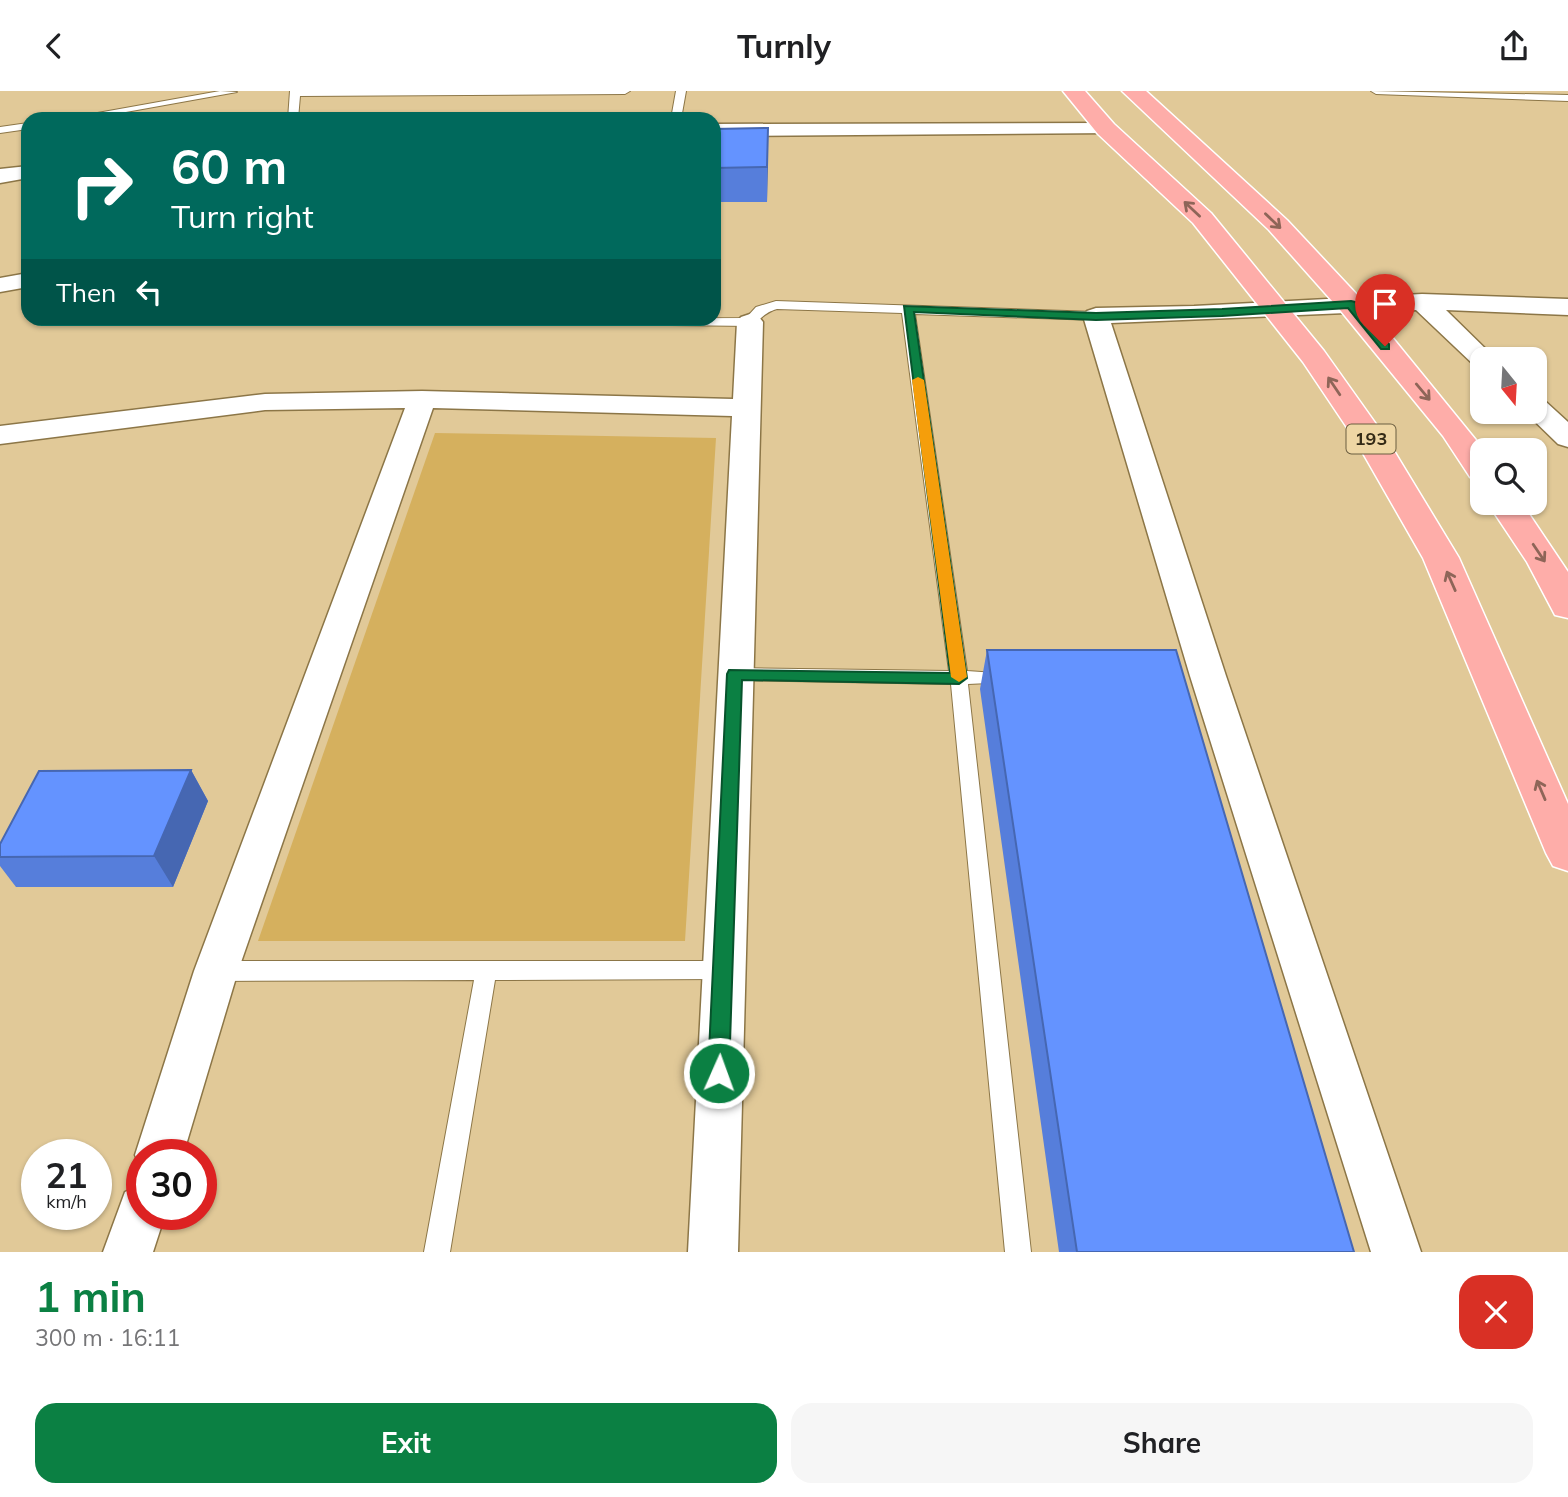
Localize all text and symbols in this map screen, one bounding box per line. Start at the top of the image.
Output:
text: Turnly [737,26,831,66]
icon: back [35,27,73,65]
icon: share [1495,27,1533,65]
text: 60 m [171,135,287,196]
icon: right [56,140,147,231]
text: Turn right [171,196,314,236]
one-way arrow [1183,201,1201,217]
one-way arrow [1264,212,1281,229]
icon: left [130,273,168,311]
pin [1355,274,1415,346]
text: Then [56,276,116,309]
icon: arrive [1366,285,1404,323]
north arrow [1470,347,1547,423]
map controls [1470,347,1547,515]
one-way arrow [1327,377,1342,396]
one-way arrow [1415,382,1431,400]
road number: 193 [1346,425,1396,453]
button: search [1470,438,1547,515]
one-way arrow [1532,543,1546,562]
one-way arrow [1444,571,1457,592]
one-way arrow [1534,780,1547,801]
position arrow [682,1036,756,1110]
speed limit sign: 30 [126,1139,217,1230]
text: 21 [45,1153,88,1197]
text: km/h [46,1190,87,1213]
text: 1 min [35,1270,146,1323]
button: close [1459,1275,1533,1349]
text: 300 m · 16:11 [35,1323,180,1352]
button: Exit [35,1403,777,1483]
button: Share [791,1403,1533,1483]

